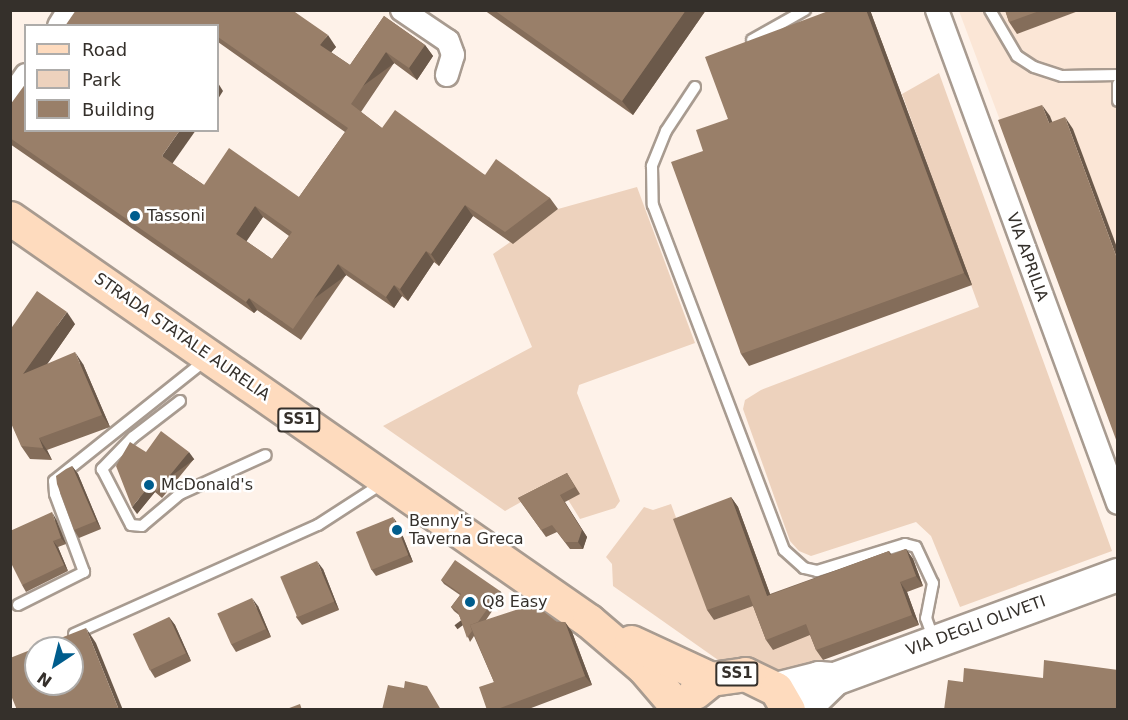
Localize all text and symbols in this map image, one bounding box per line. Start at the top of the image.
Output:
legend [24,24,219,132]
text: Road [82,39,127,60]
text: Park [82,69,121,90]
text: Building [82,99,155,120]
place label: Tassoni [147,206,205,226]
marker: Tassoni [128,209,142,223]
street label: VIA APRILIA [1002,210,1052,304]
street label: STRADA STATALE AURELIA [91,269,273,405]
road number: SS1 [276,408,322,432]
place label: McDonald's [161,475,253,495]
marker: McDonald's [142,478,156,492]
place label: Benny's Taverna Greca [409,511,524,549]
marker: Benny's Taverna Greca [390,523,404,537]
place label: Q8 Easy [482,592,548,612]
street label: VIA DEGLI OLIVETI [904,592,1048,660]
marker: Q8 Easy [463,595,477,609]
north arrow [24,636,84,696]
road number: SS1 [714,662,760,686]
text: N [34,668,55,691]

